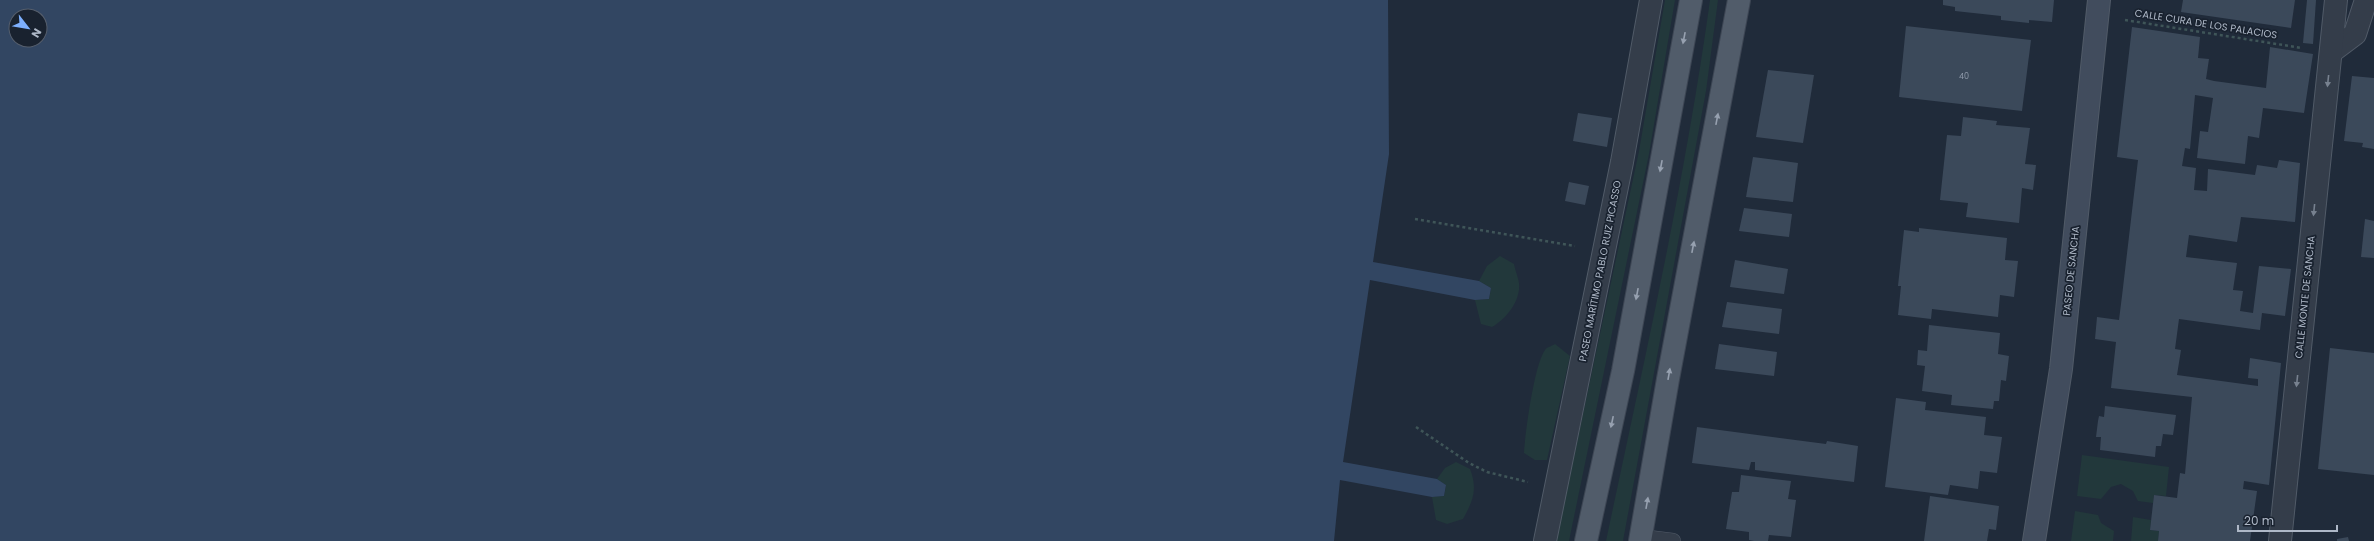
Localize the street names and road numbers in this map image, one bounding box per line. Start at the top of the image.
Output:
street label: CALLE CURA DE LOS PALACIOS [2134,5,2278,43]
street label: PASEO MARÍTIMO PABLO RUIZ PICASSO [1575,179,1625,363]
street label: PASEO DE SANCHA [2059,225,2083,317]
street label: CALLE MONTE DE SANCHA [2291,235,2319,359]

